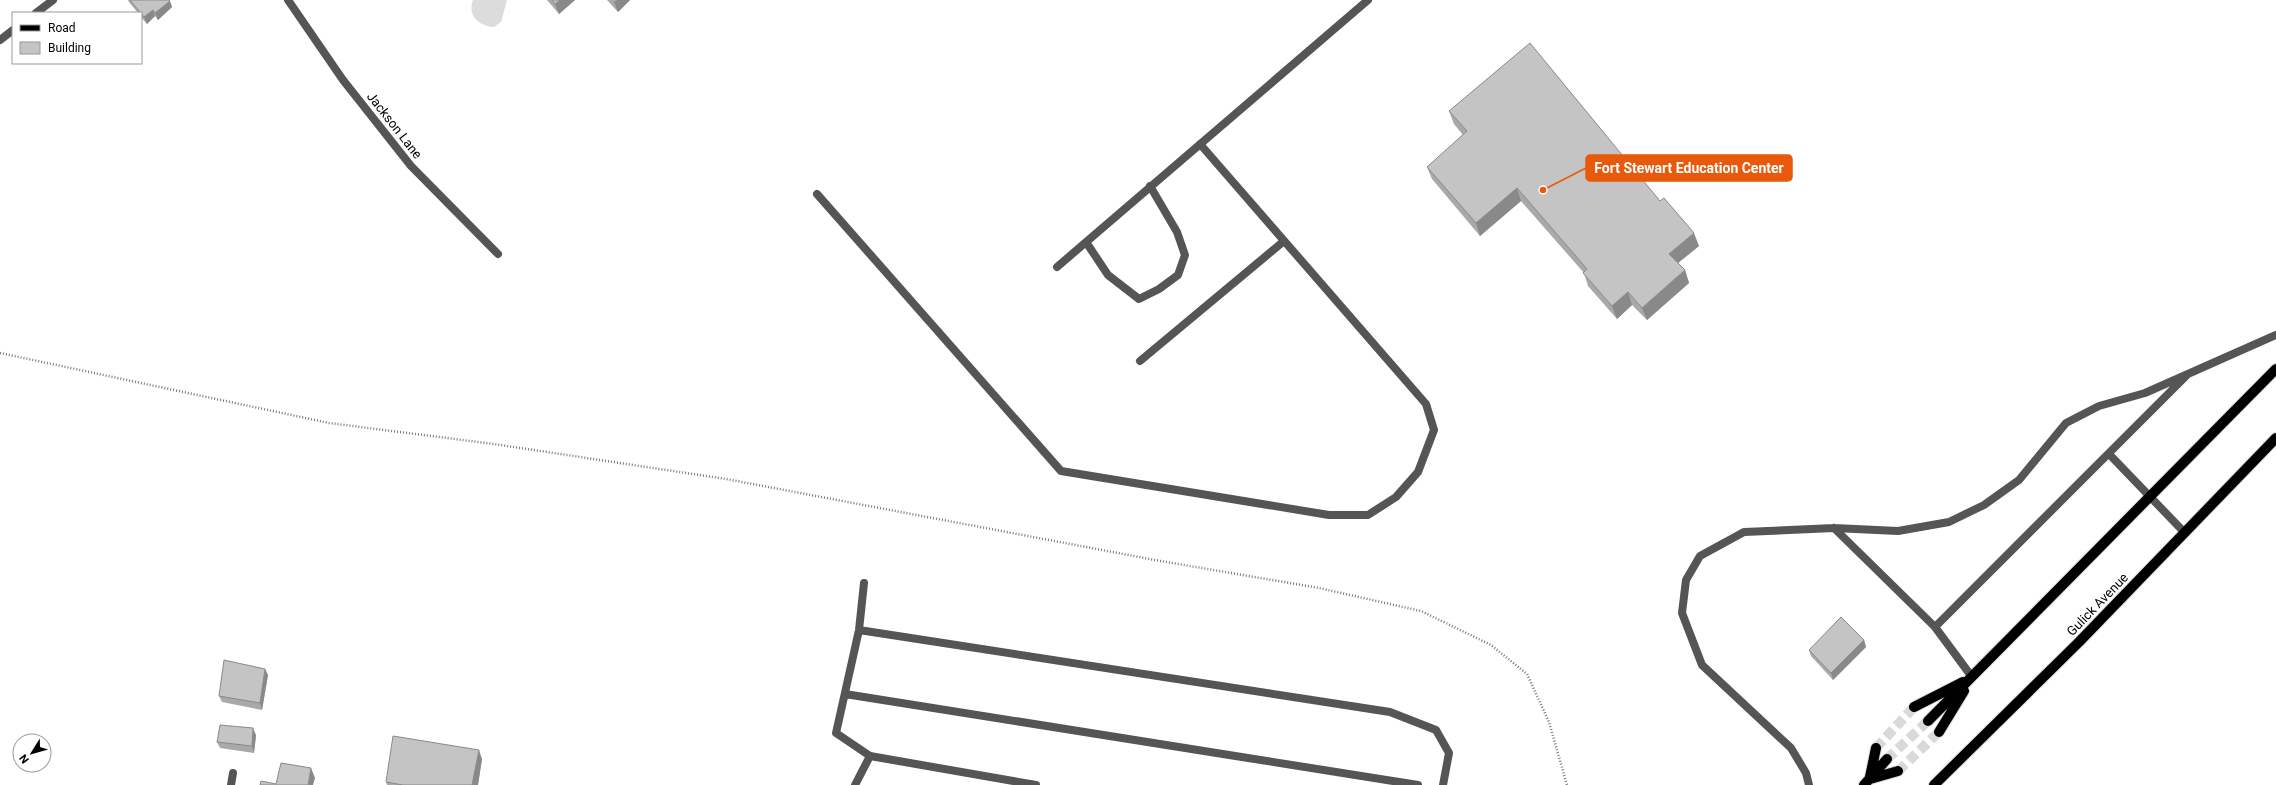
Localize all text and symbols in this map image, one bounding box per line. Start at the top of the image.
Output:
legend [12,12,142,64]
text: Road [48,21,76,35]
text: Building [48,41,91,55]
street label: Jackson Lane [364,89,425,162]
callout: Fort Stewart Education Center [1586,155,1792,181]
text: Fort Stewart Education Center [1594,160,1784,176]
street label: Gulick Avenue [2064,570,2131,639]
north arrow [12,733,52,773]
text: N [17,752,32,766]

